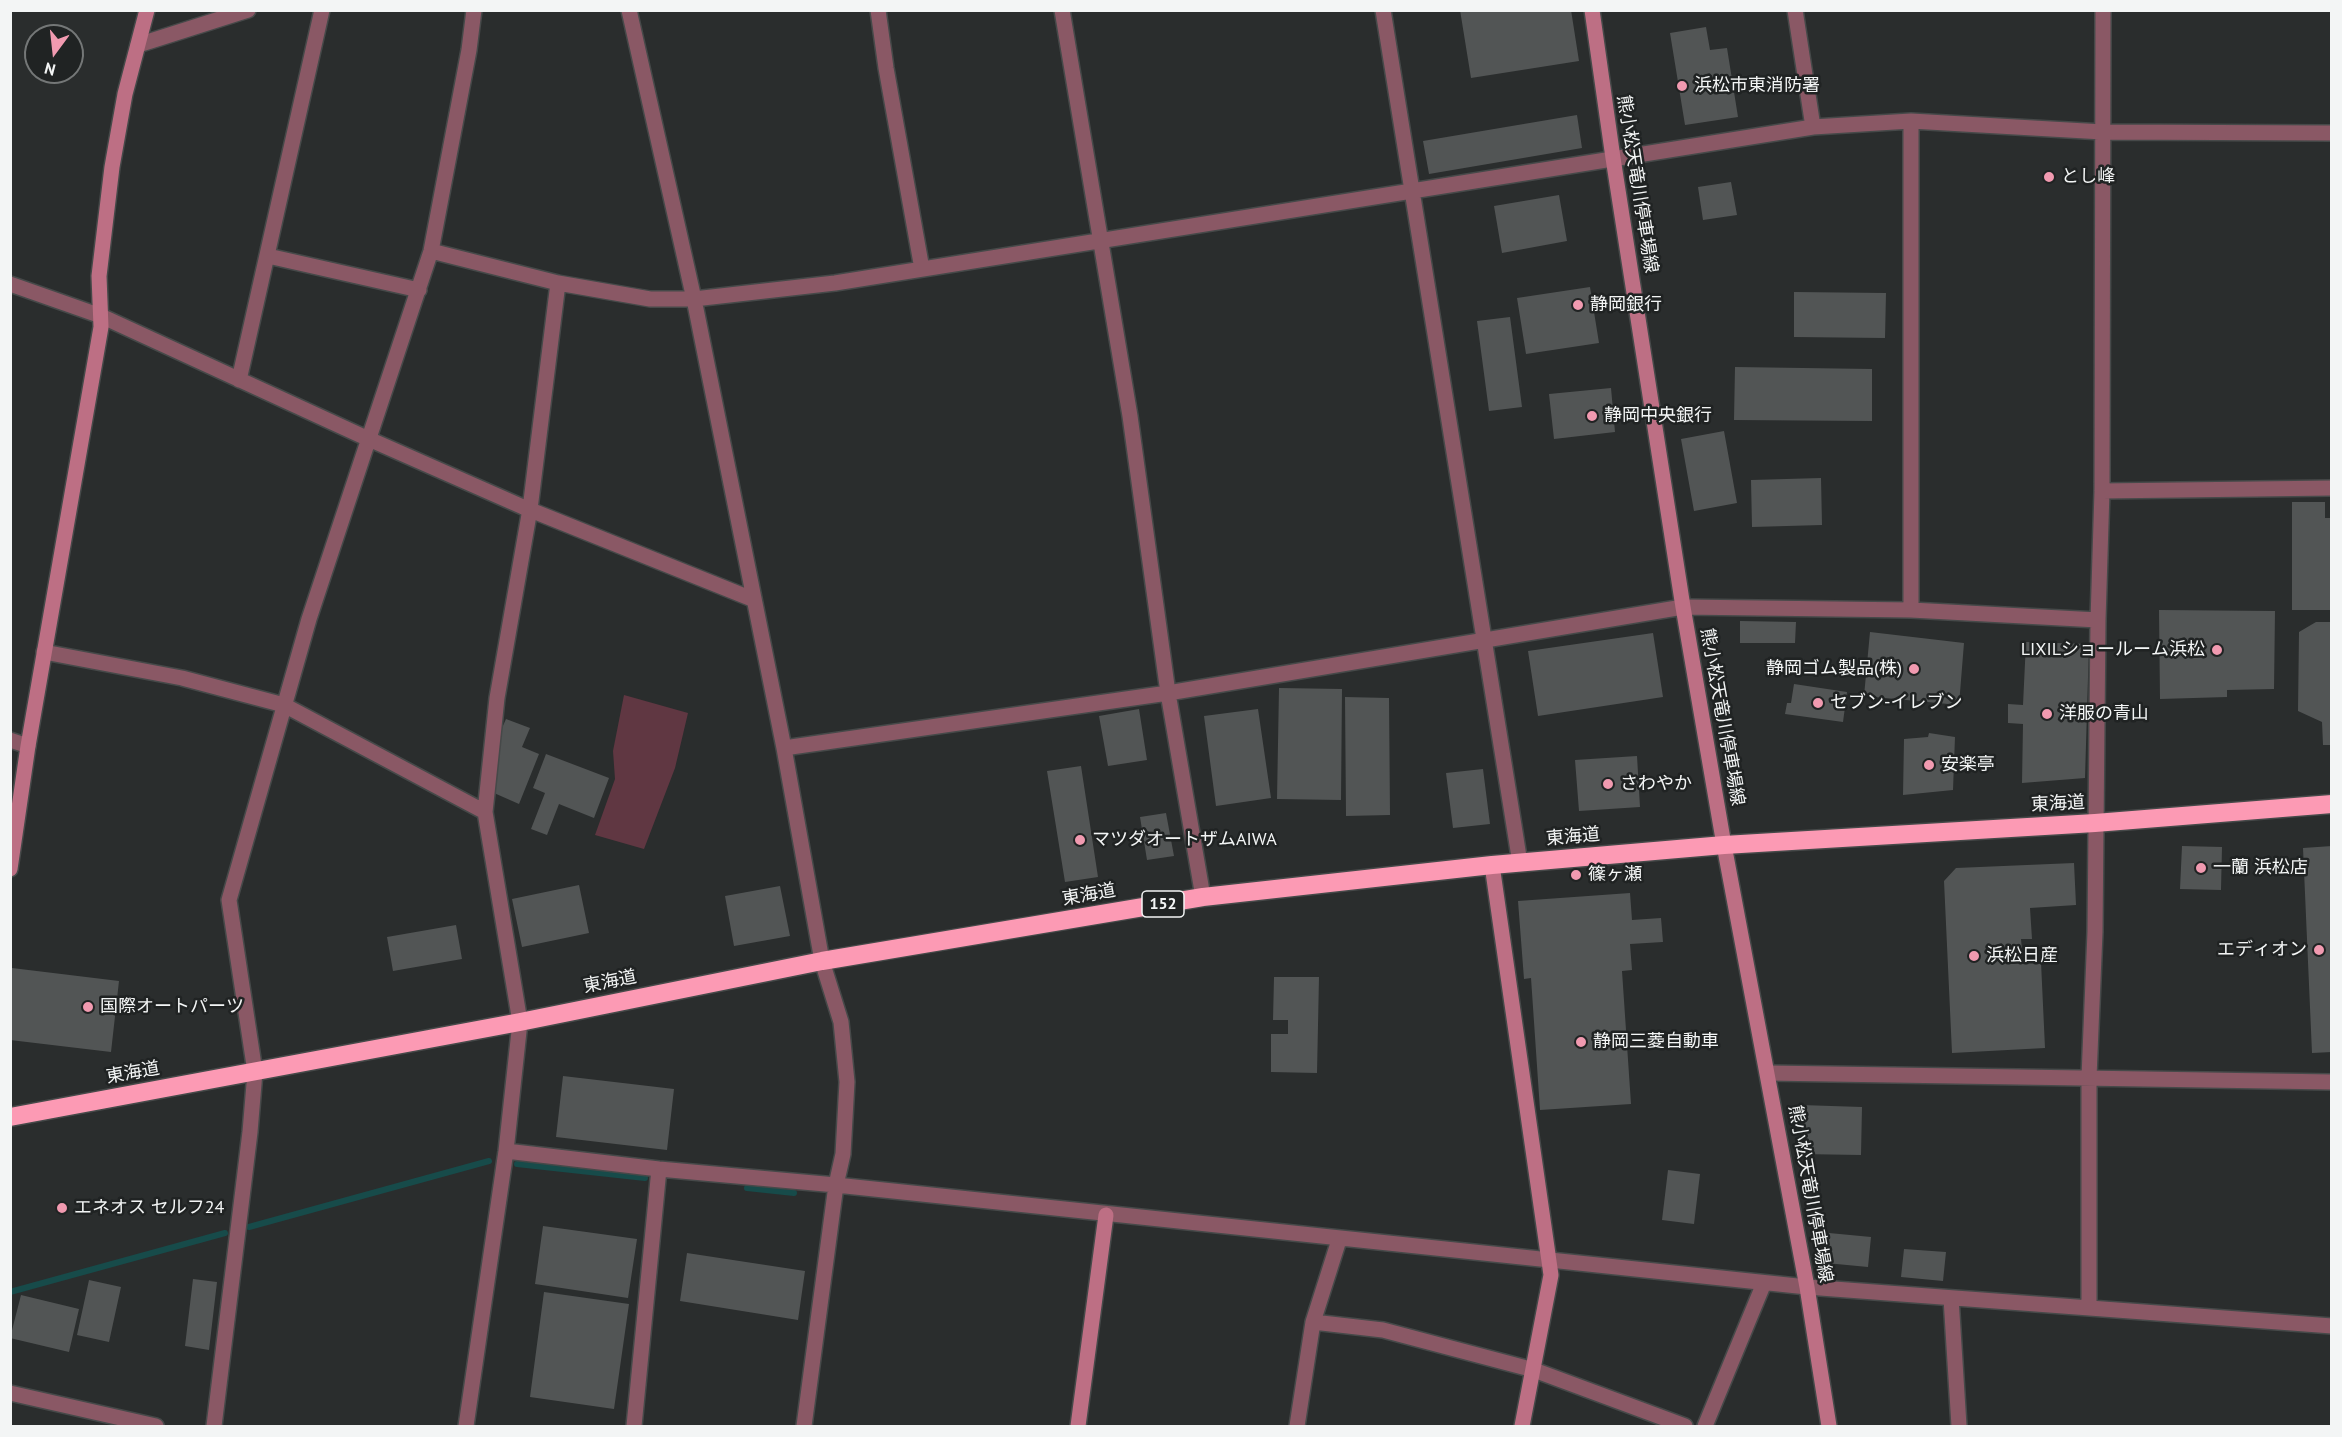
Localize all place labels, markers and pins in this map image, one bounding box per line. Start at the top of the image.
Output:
place label: 浜松市東消防署 [1694,75,1820,97]
marker: 浜松市東消防署 [1675,79,1689,93]
place label: とし峰 [2061,166,2115,188]
marker: とし峰 [2042,170,2056,184]
place label: 静岡銀行 [1590,294,1662,316]
marker: 静岡銀行 [1571,298,1585,312]
place label: 静岡中央銀行 [1604,405,1712,427]
marker: 静岡中央銀行 [1585,409,1599,423]
place label: LIXILショールーム浜松 [2021,639,2205,661]
marker: LIXILショールーム浜松 [2210,643,2224,657]
place label: 静岡ゴム製品(株) [1766,658,1902,680]
marker: 静岡ゴム製品(株) [1907,662,1921,676]
place label: セブン-イレブン [1830,692,1962,714]
marker: セブン-イレブン [1811,696,1825,710]
place label: 洋服の青山 [2059,703,2149,725]
marker: 洋服の青山 [2040,707,2054,721]
place label: 安楽亭 [1941,754,1995,776]
marker: 安楽亭 [1922,758,1936,772]
place label: さわやか [1620,773,1692,795]
marker: さわやか [1601,777,1615,791]
place label: マツダオートザムAIWA [1092,829,1277,851]
marker: マツダオートザムAIWA [1073,833,1087,847]
place label: 一蘭 浜松店 [2213,857,2308,879]
marker: 一蘭 浜松店 [2194,861,2208,875]
place label: 篠ヶ瀬 [1588,864,1642,886]
marker: 篠ヶ瀬 [1569,868,1583,882]
place label: エディオン [2217,939,2307,961]
marker: エディオン [2312,943,2326,957]
place label: 浜松日産 [1986,945,2058,967]
marker: 浜松日産 [1967,949,1981,963]
place label: 国際オートパーツ [100,996,244,1018]
marker: 国際オートパーツ [81,1000,95,1014]
place label: 静岡三菱自動車 [1593,1031,1719,1053]
marker: 静岡三菱自動車 [1574,1035,1588,1049]
place label: エネオス セルフ24 [74,1197,224,1219]
marker: エネオス セルフ24 [55,1201,69,1215]

